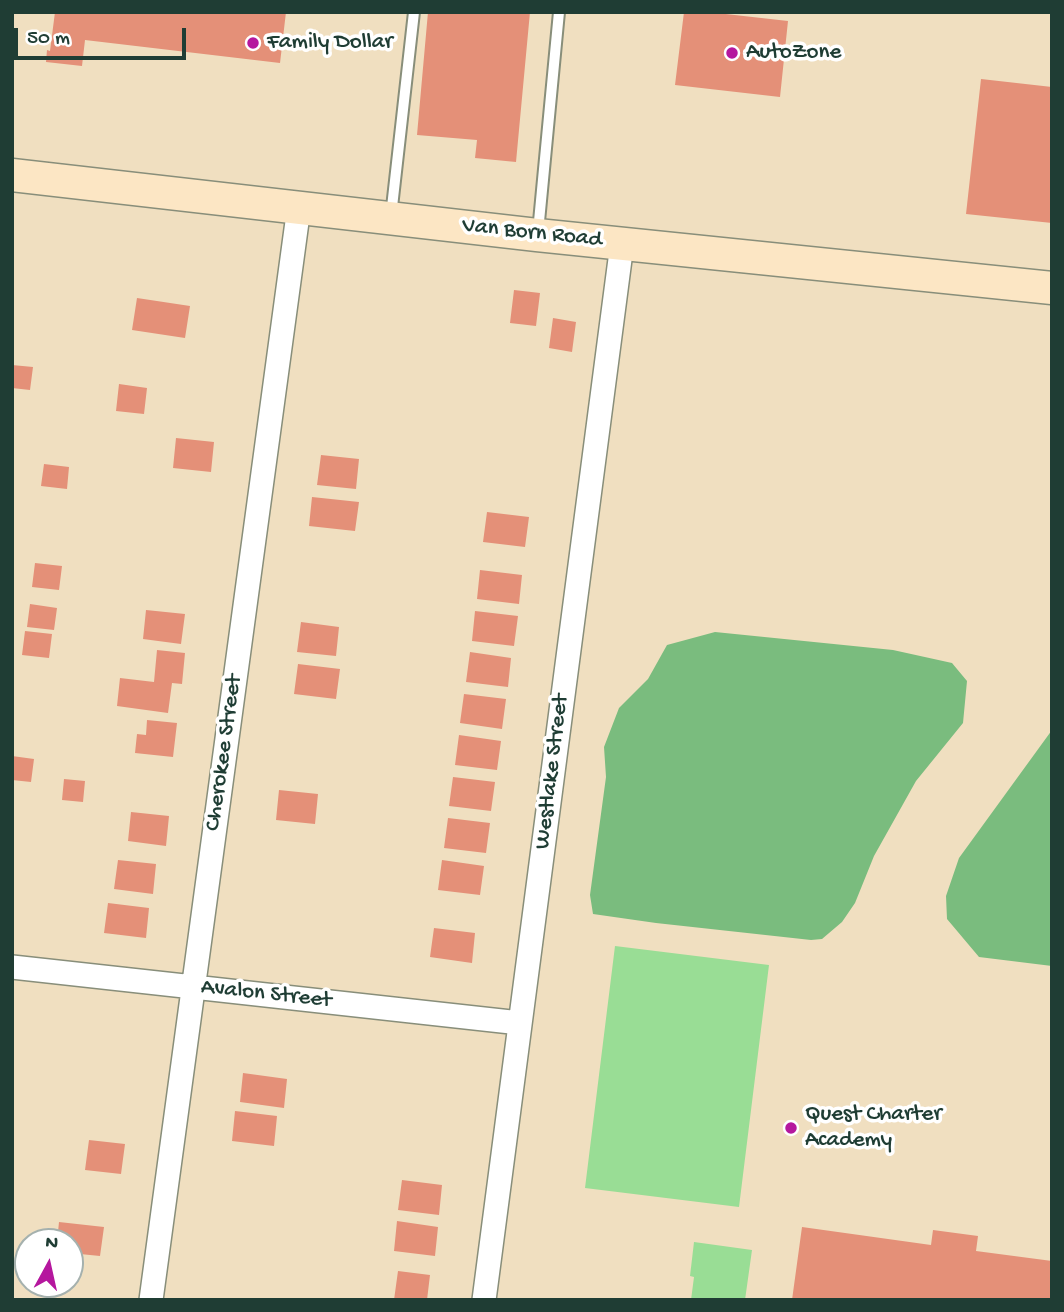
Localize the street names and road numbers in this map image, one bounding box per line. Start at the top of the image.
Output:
street label: Van Born Road [461,213,603,255]
street label: Cherokee Street [200,673,250,833]
street label: Westlake Street [530,693,576,851]
street label: Avalon Street [199,974,333,1016]

